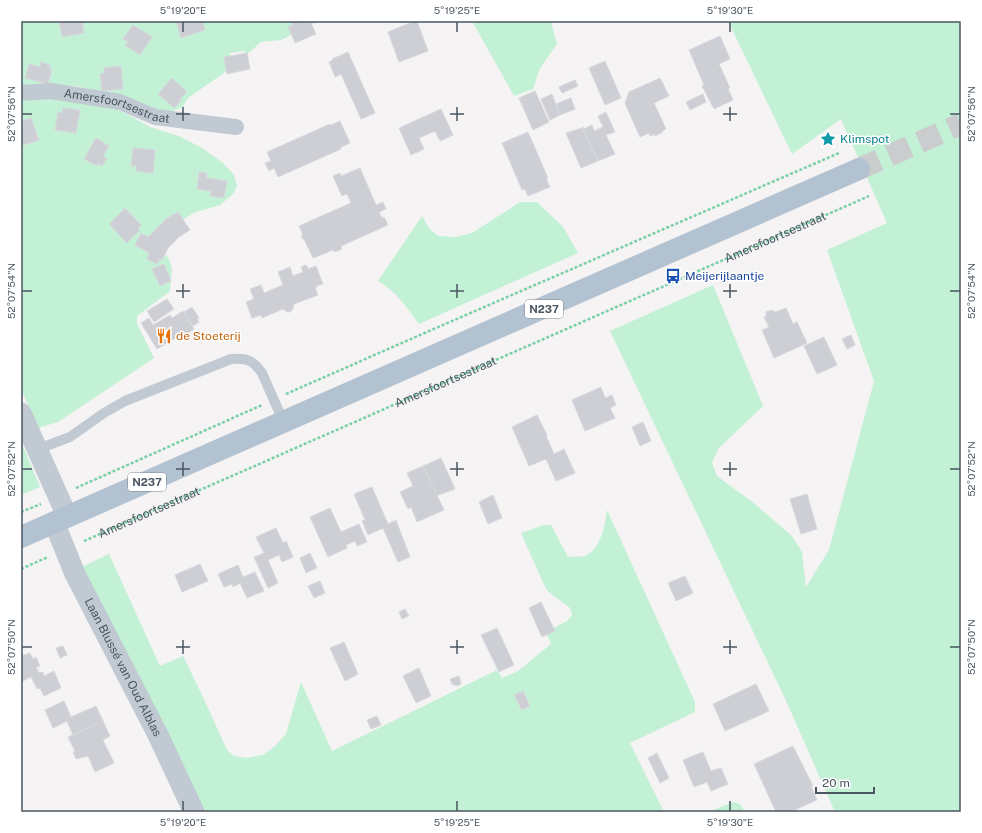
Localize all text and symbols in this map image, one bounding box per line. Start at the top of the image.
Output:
text: 5°19'20"E [160,4,206,16]
text: 5°19'25"E [434,4,480,16]
text: 5°19'30"E [707,4,753,16]
text: 52°07'56"N [5,86,17,142]
street label: Amersfoortsestraat [63,86,171,126]
text: 52°07'56"N [965,86,977,142]
place icon: Klimspot [819,130,837,148]
place label: Klimspot [840,132,890,146]
street label: Amersfoortsestraat [722,209,828,266]
text: 52°07'54"N [5,263,17,319]
text: 52°07'54"N [965,263,977,319]
bus stop icon: Meijerijlaantje [664,267,682,285]
place label: Meijerijlaantje [685,269,765,283]
road number: N237 [525,300,563,318]
restaurant icon: de Stoeterij [155,327,173,345]
place label: de Stoeterij [176,329,241,343]
street label: Amersfoortsestraat [393,353,499,411]
text: 52°07'52"N [5,441,17,497]
text: 52°07'52"N [965,441,977,497]
road number: N237 [128,473,166,491]
street label: Amersfoortsestraat [96,484,202,541]
street label: Laan Blussé van Oud Alblas [82,596,165,739]
text: 52°07'50"N [5,619,17,675]
text: 52°07'50"N [965,619,977,675]
scale bar [816,769,874,795]
text: 20 m [822,776,850,790]
text: 5°19'20"E [160,816,206,828]
text: 5°19'25"E [434,816,480,828]
text: 5°19'30"E [707,816,753,828]

